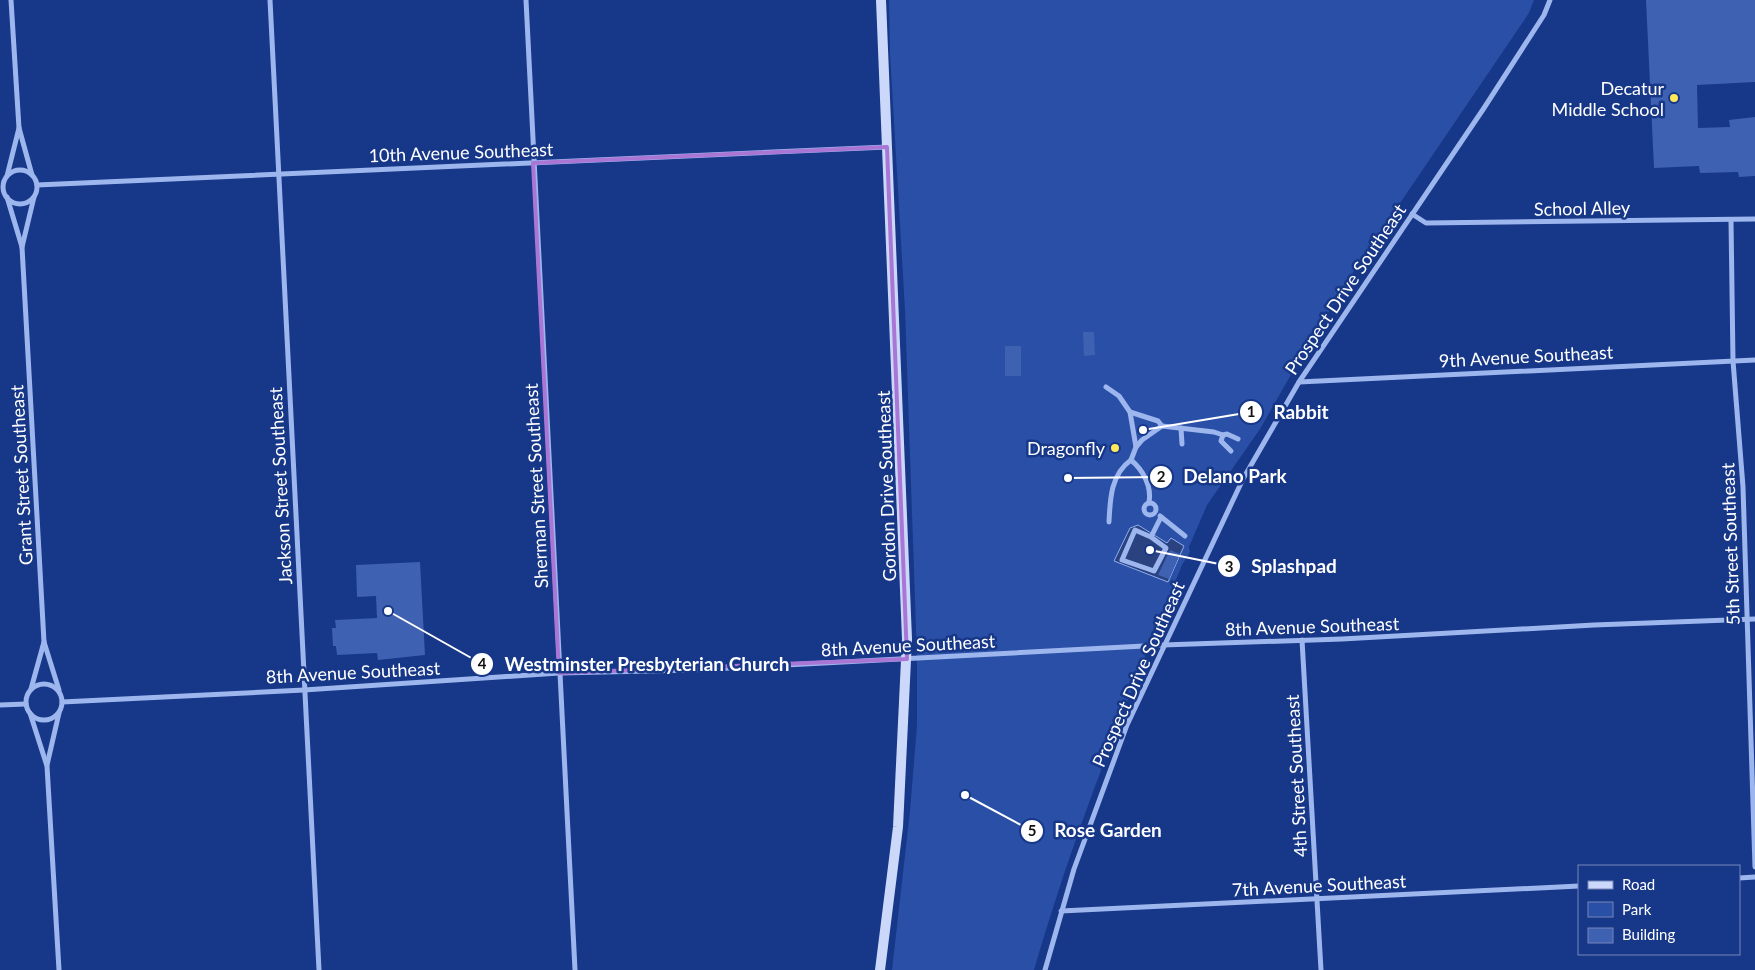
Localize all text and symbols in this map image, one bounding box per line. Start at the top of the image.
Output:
place label: Decatur Middle School [1552,77,1664,120]
marker: Decatur Middle School [1668,92,1680,104]
street label: 10th Avenue Southeast [368,138,554,166]
street label: School Alley [1534,196,1631,220]
street label: Prospect Drive Southeast [1280,199,1411,378]
street label: 9th Avenue Southeast [1438,340,1614,372]
street label: Sherman Street Southeast [520,382,552,589]
street label: Grant Street Southeast [5,384,37,566]
street label: Jackson Street Southeast [264,386,296,585]
street label: Gordon Drive Southeast [872,390,900,582]
callout: Rabbit [1238,395,1339,429]
text: Rabbit [1273,400,1329,423]
text: 1 [1247,402,1255,420]
place label: Dragonfly [1027,437,1106,459]
marker: Dragonfly [1109,442,1121,454]
callout: Delano Park [1149,460,1297,494]
street label: 5th Street Southeast [1716,462,1744,626]
text: Delano Park [1183,464,1288,487]
text: 2 [1157,467,1166,485]
callout: Splashpad [1216,549,1347,583]
text: Splashpad [1251,554,1337,577]
text: 3 [1225,557,1233,575]
street label: Prospect Drive Southeast [1087,577,1189,770]
street label: 8th Avenue Southeast [1225,612,1400,640]
street label: 8th Avenue Southeast [820,629,996,661]
callout: Westminster Presbyterian Church [469,647,799,681]
text: Westminster Presbyterian Church [505,652,789,675]
text: 4 [478,654,487,672]
street label: 8th Avenue Southeast [265,656,441,688]
street label: 4th Street Southeast [1281,694,1311,858]
callout: Rose Garden [1020,814,1172,848]
text: Rose Garden [1054,818,1162,841]
text: 5 [1028,821,1036,839]
legend [1578,865,1740,955]
street label: 7th Avenue Southeast [1231,869,1407,901]
text: Road [1622,875,1655,893]
text: Park [1622,900,1652,918]
text: Building [1622,925,1675,943]

